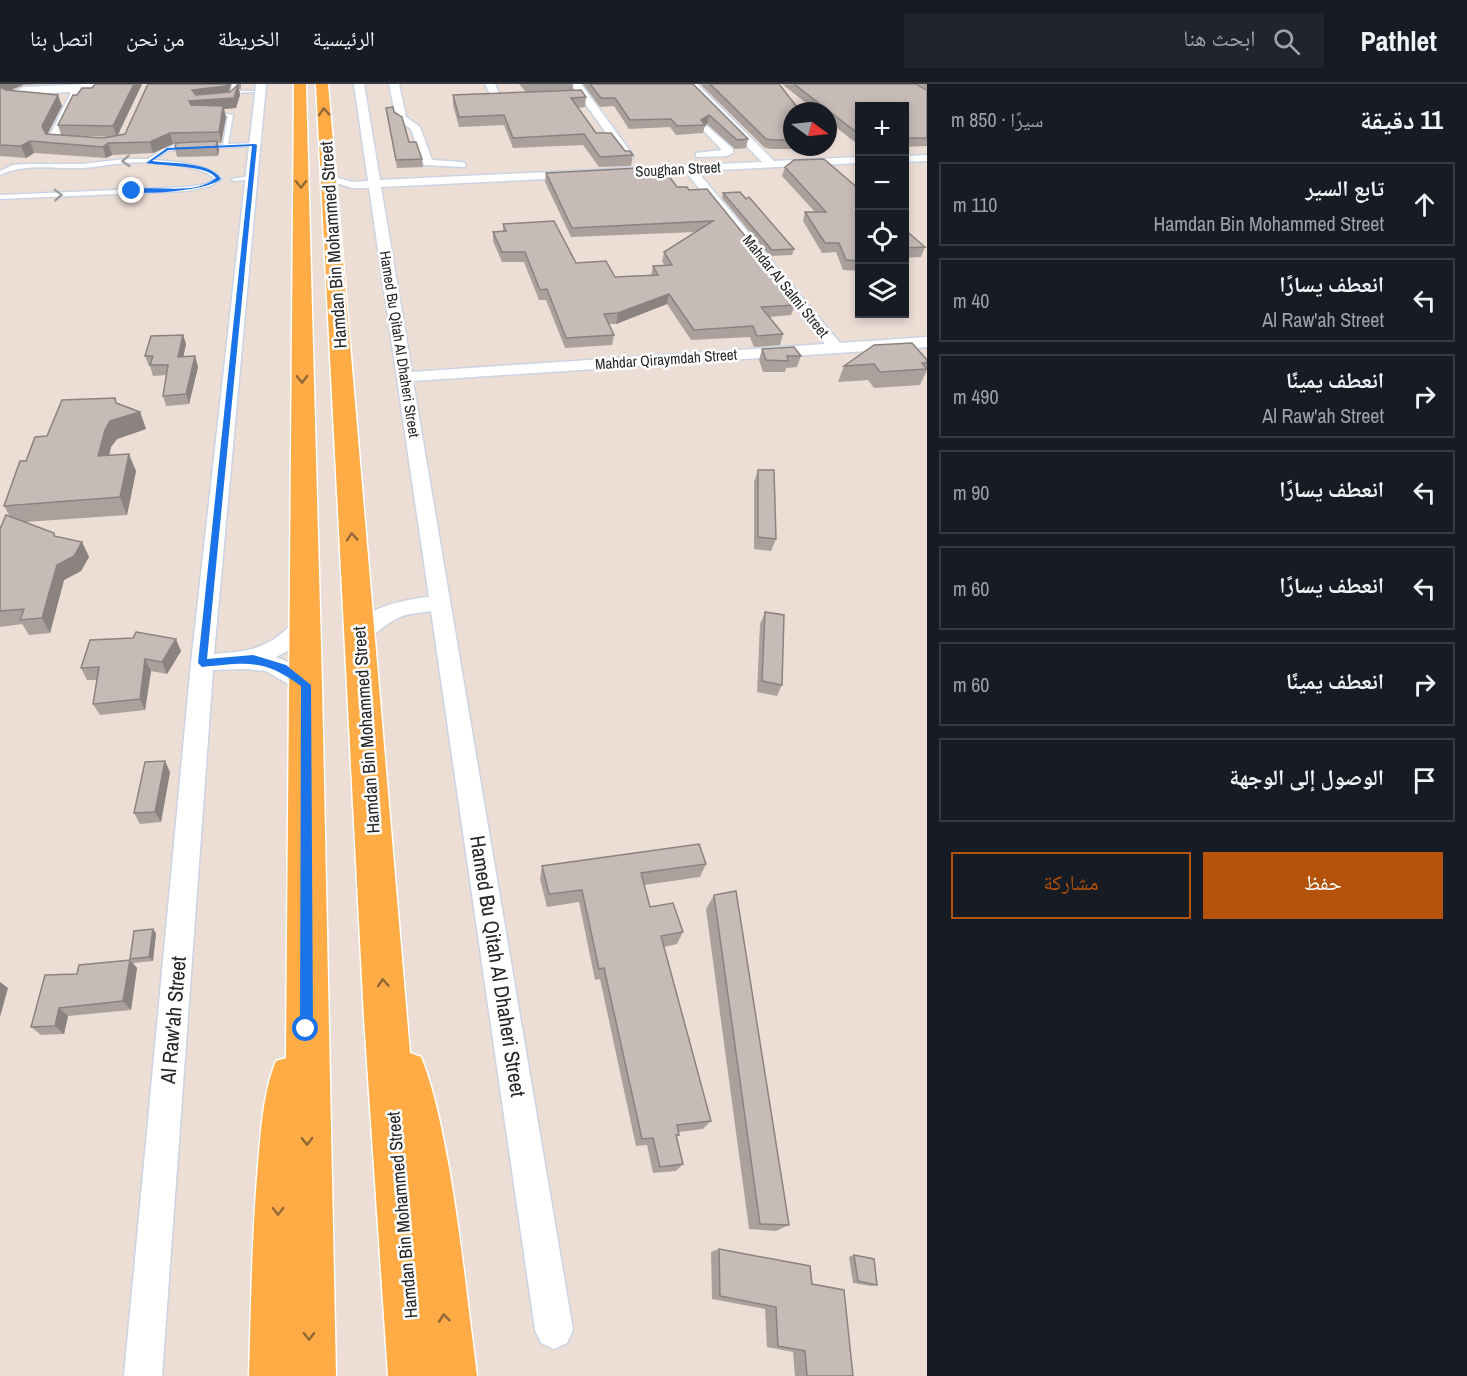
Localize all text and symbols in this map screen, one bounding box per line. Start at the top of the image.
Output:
search box [904,14,1324,68]
text: Pathlet [1360,22,1437,60]
text: ابحث هنا [1183,23,1255,53]
text: اتصل بنا [30,24,93,53]
text: من نحن [126,24,185,53]
text: الخريطة [218,24,280,53]
text: الرئيسية [313,24,375,53]
icon: search [1270,25,1303,58]
north arrow [783,102,837,156]
map controls [855,102,909,318]
button: + [855,102,909,156]
text: 11 دقيقة [1360,102,1443,137]
text: سيرًا · 850 m [951,106,1044,133]
one-way arrow [318,107,331,116]
street label: Hamdan Bin Mohammed Street [313,141,353,349]
one-way arrow [121,155,130,168]
street label: Soughan Street [635,156,722,182]
button: − [855,156,909,210]
text: تابع السير [1306,173,1384,203]
route end [118,177,144,203]
one-way arrow [295,180,307,189]
one-way arrow [54,188,63,201]
icon: ahead [1408,188,1441,221]
text: 110 m [953,191,997,218]
button: locate [855,210,909,264]
text: Hamdan Bin Mohammed Street [1153,210,1384,237]
street label: Mahdar Al Salmi Street [738,230,834,342]
street label: Hamed Bu Qitah Al Dhaheri Street [375,249,425,439]
button: layers [855,264,909,318]
text: انعطف يسارًا [1279,269,1384,299]
icon: left [1408,284,1441,317]
text: 40 m [953,287,989,314]
text: Al Raw'ah Street [1262,306,1384,333]
street label: Mahdar Qiraymdah Street [594,344,738,374]
text: انعطف يمينًا [1286,365,1384,395]
one-way arrow [296,375,309,384]
icon: right [1408,380,1441,413]
text: 490 m [953,383,999,410]
text: Al Raw'ah Street [1262,402,1384,429]
text: انعطف يسارًا [1279,474,1384,504]
icon: left [1408,476,1441,509]
text: 90 m [953,479,989,506]
one-way arrow [346,532,359,541]
text: انعطف يسارًا [1279,570,1384,600]
icon: left [1408,572,1441,605]
text: 60 m [953,575,989,602]
street label: Hamdan Bin Mohammed Street [346,626,386,834]
text: انعطف يمينًا [1286,666,1384,696]
icon: right [1408,668,1441,701]
text: 60 m [953,671,989,698]
text: الوصول إلى الوجهة [1229,762,1384,792]
icon: arrive [1408,764,1441,797]
street label: Hamed Bu Qitah Al Dhaheri Street [463,833,533,1099]
button: مشاركة [951,852,1191,919]
button: حفظ [1203,852,1443,919]
street label: Al Raw'ah Street [153,955,193,1086]
one-way arrow [377,978,390,987]
route start [292,1015,318,1041]
street label: Hamdan Bin Mohammed Street [381,1111,423,1319]
one-way arrow [301,1137,313,1146]
one-way arrow [272,1206,284,1215]
one-way arrow [438,1313,451,1322]
one-way arrow [303,1332,315,1341]

